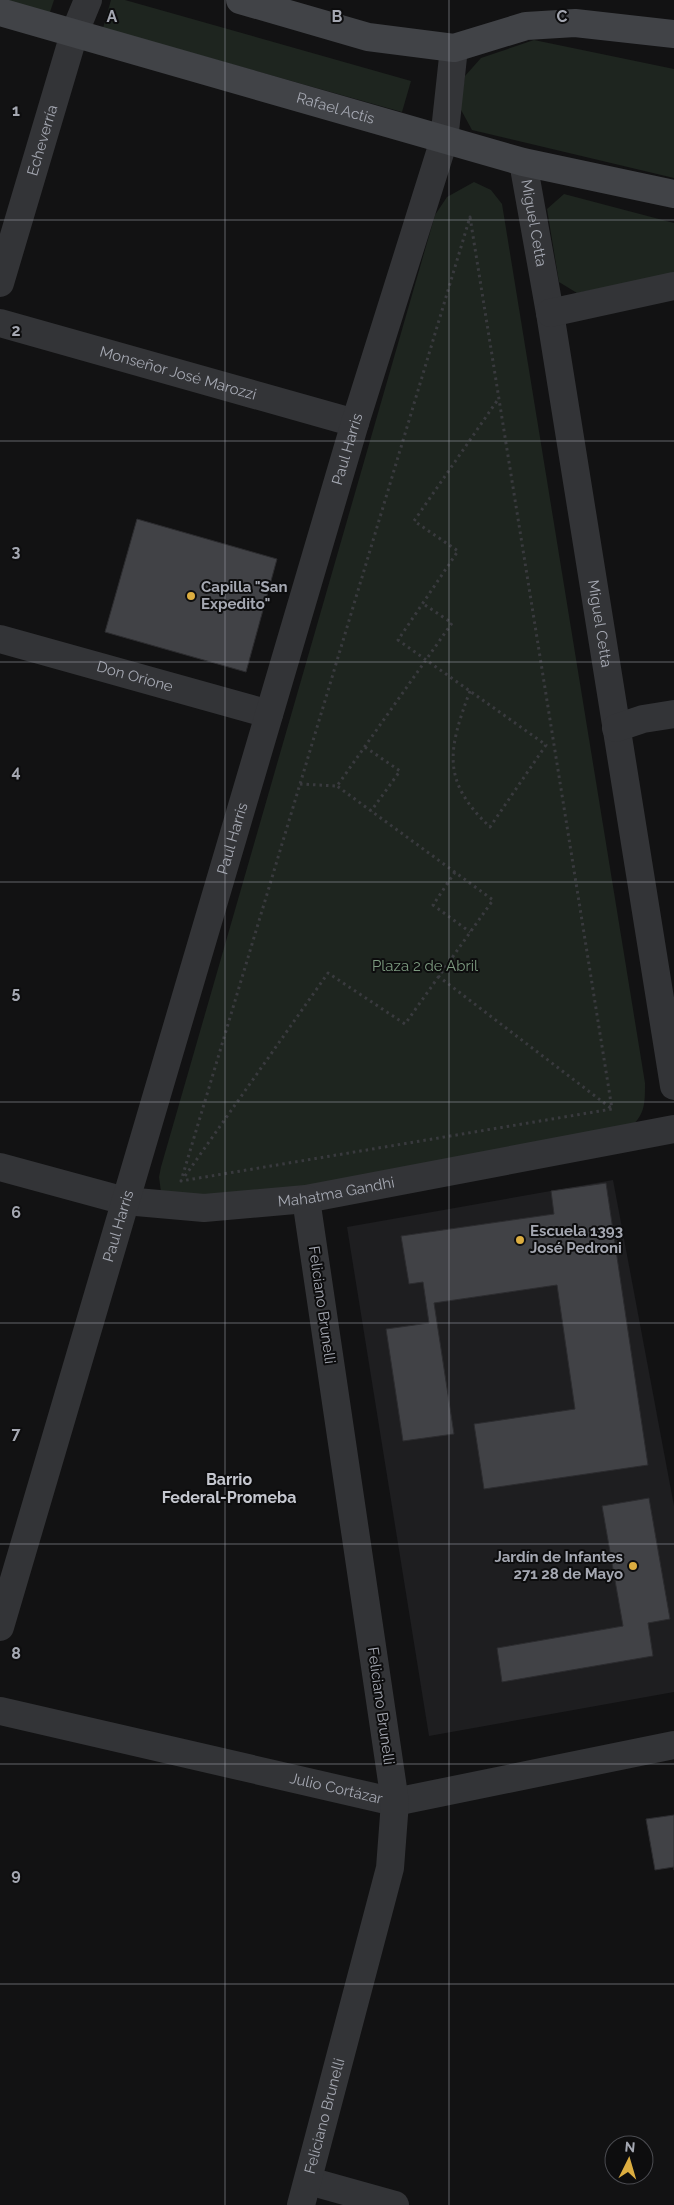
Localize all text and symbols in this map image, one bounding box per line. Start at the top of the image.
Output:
text: A [107,7,118,26]
text: B [332,7,343,26]
text: C [557,7,568,26]
street label: Rafael Actis [294,88,377,128]
text: 1 [12,101,20,120]
street label: Echeverría [23,103,61,178]
street label: Miguel Cetta [517,178,551,268]
text: 2 [11,321,21,340]
street label: Monseñor José Marozzi [98,343,258,404]
street label: Paul Harris [328,411,367,487]
text: 3 [12,542,21,561]
place label: Capilla "San Expedito" [201,578,287,613]
street label: Miguel Cetta [584,579,616,669]
marker: Capilla "San Expedito" [185,590,197,602]
street label: Don Orione [95,657,175,696]
text: 4 [11,762,21,781]
street label: Paul Harris [213,800,252,877]
park label: Plaza 2 de Abril [372,957,479,975]
text: 5 [12,983,21,1002]
street label: Mahatma Gandhi [277,1173,396,1210]
street label: Paul Harris [99,1188,137,1264]
text: 6 [11,1203,21,1222]
place label: Escuela 1393 José Pedroni [530,1222,623,1257]
marker: Escuela 1393 José Pedroni [514,1234,526,1246]
street label: Feliciano Brunelli [305,1245,339,1365]
text: 7 [12,1424,21,1443]
district label: Barrio Federal-Promeba [162,1470,296,1507]
place label: Jardín de Infantes 271 28 de Mayo [495,1548,623,1583]
marker: Jardín de Infantes 271 28 de Mayo [627,1560,639,1572]
text: 8 [11,1644,21,1663]
street label: Feliciano Brunelli [364,1646,398,1766]
street label: Julio Cortázar [288,1769,385,1808]
text: 9 [11,1865,21,1884]
street label: Feliciano Brunelli [301,2056,348,2176]
north arrow [604,2135,654,2185]
text: N [624,2139,636,2155]

